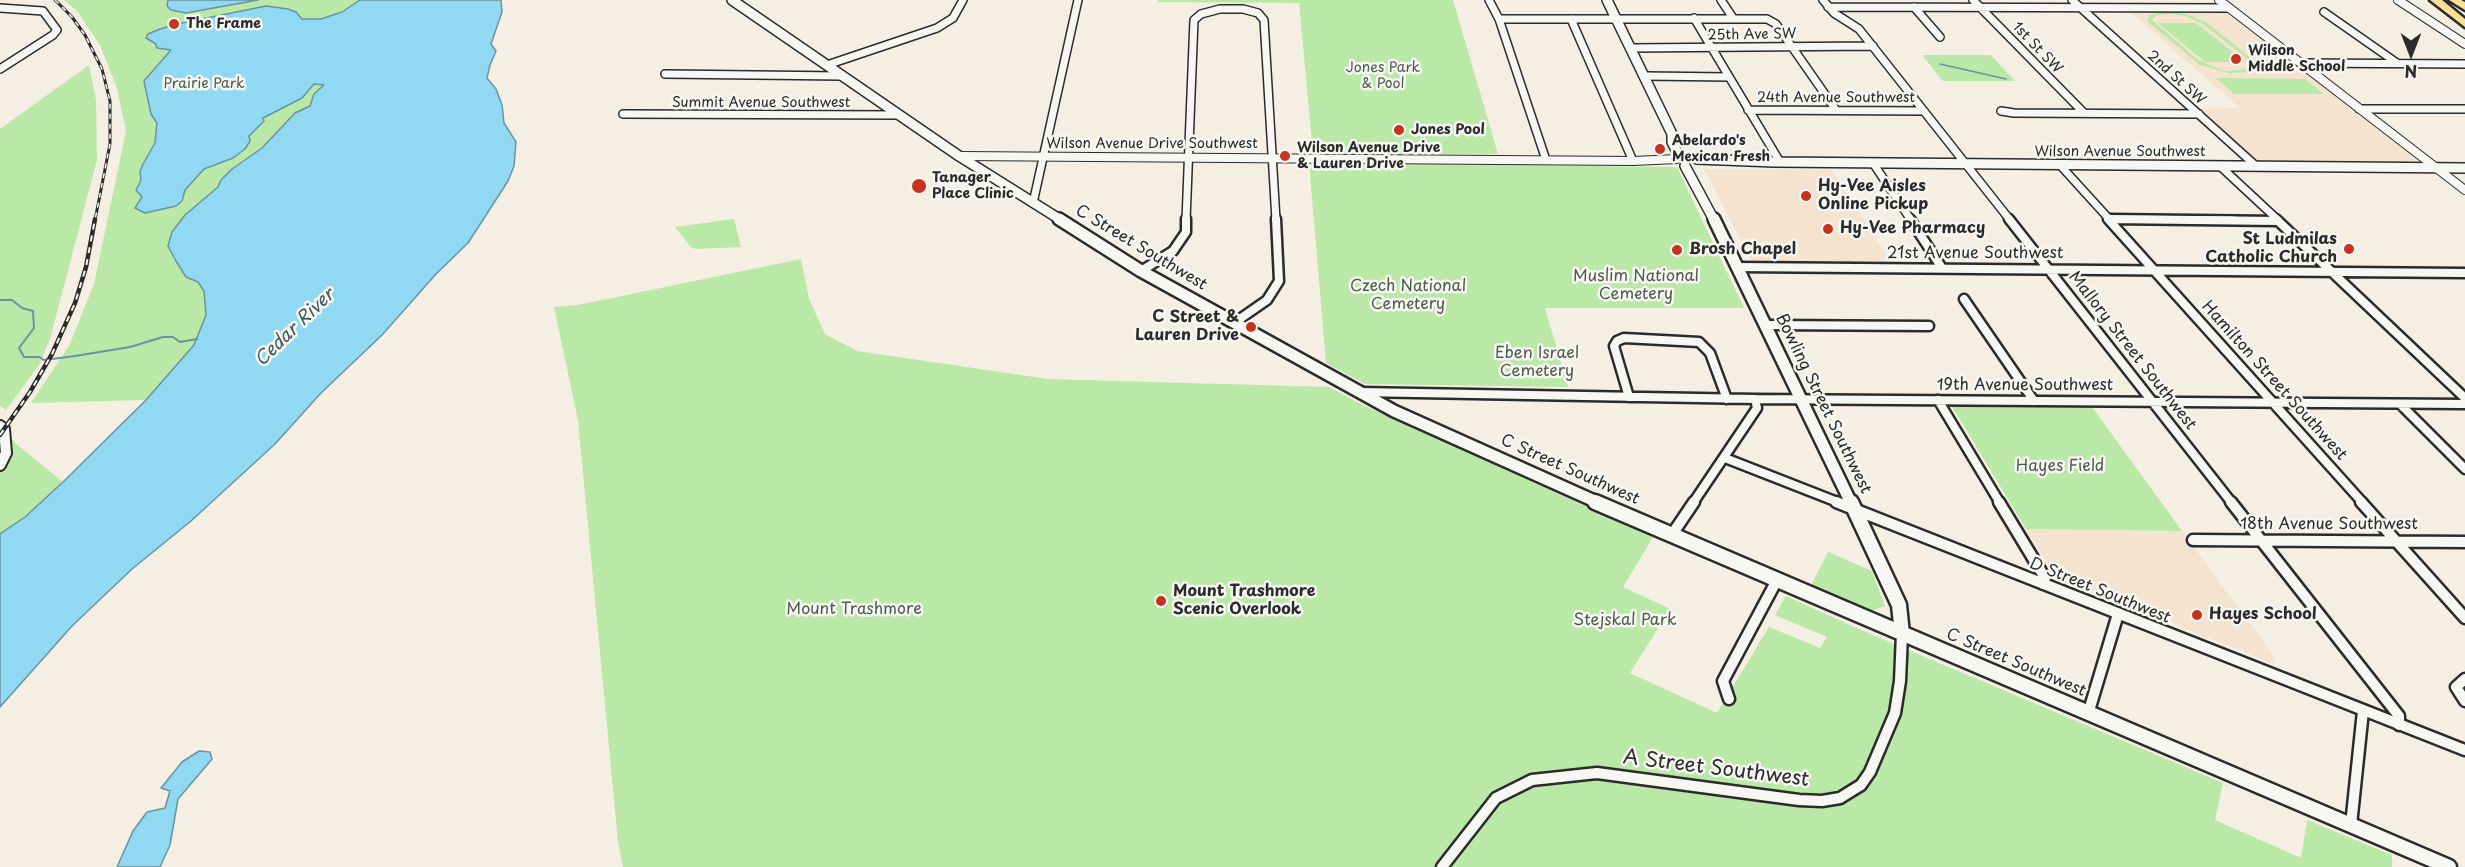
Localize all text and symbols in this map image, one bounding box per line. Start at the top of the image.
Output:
place label: The Frame [186,16,261,32]
marker: The Frame [167,17,181,31]
street label: 1st St SW [2008,19,2066,77]
north arrow [2381,24,2441,84]
street label: 25th Ave SW [1707,26,1797,44]
place label: Wilson Middle School [2248,43,2345,76]
street label: 2nd St SW [2143,47,2209,109]
marker: Wilson Middle School [2229,52,2243,66]
park label: Jones Park & Pool [1346,60,1420,92]
text: N [2405,60,2417,84]
park label: Prairie Park [163,76,245,92]
street label: 24th Avenue Southwest [1757,90,1915,106]
street label: Summit Avenue Southwest [672,95,850,111]
place label: Jones Pool [1411,122,1485,138]
marker: Jones Pool [1392,123,1406,137]
place label: Abelardo's Mexican Fresh [1672,133,1770,166]
street label: Wilson Avenue Drive Southwest [1046,136,1258,152]
place label: Wilson Avenue Drive & Lauren Drive [1297,140,1440,172]
marker: Abelardo's Mexican Fresh [1653,142,1667,156]
street label: Wilson Avenue Southwest [2034,144,2206,160]
marker: Wilson Avenue Drive & Lauren Drive [1278,149,1292,163]
place label: Tanager Place Clinic [932,170,1014,202]
marker: Tanager Place Clinic [910,177,928,195]
place label: Hy-Vee Aisles Online Pickup [1818,177,1928,215]
marker: Hy-Vee Aisles Online Pickup [1799,189,1813,203]
street label: C Street Southwest [1072,201,1210,295]
place label: Hy-Vee Pharmacy [1840,219,1985,239]
marker: Hy-Vee Pharmacy [1821,222,1835,236]
place label: St Ludmilas Catholic Church [2205,230,2337,268]
place label: Brosh Chapel [1689,240,1796,260]
marker: St Ludmilas Catholic Church [2342,242,2356,256]
marker: Brosh Chapel [1670,243,1684,257]
street label: 21st Avenue Southwest [1887,244,2063,264]
park label: Muslim National Cemetery [1573,267,1699,305]
street label: Mallory Street Southwest [2064,268,2200,434]
park label: Czech National Cemetery [1350,277,1466,315]
water label: Cedar River [251,285,339,371]
street label: Hamilton Street Southwest [2197,297,2351,465]
place label: C Street & Lauren Drive [1135,308,1239,346]
street label: Bowling Street Southwest [1771,311,1875,497]
marker: C Street & Lauren Drive [1244,320,1258,334]
park label: Eben Israel Cemetery [1495,344,1579,382]
street label: 19th Avenue Southwest [1937,376,2113,396]
street label: C Street Southwest [1498,431,1642,509]
park label: Hayes Field [2016,457,2104,477]
street label: 18th Avenue Southwest [2240,515,2418,535]
street label: D Street Southwest [2027,554,2173,628]
place label: Mount Trashmore Scenic Overlook [1173,582,1315,620]
marker: Mount Trashmore Scenic Overlook [1154,594,1168,608]
park label: Mount Trashmore [786,600,922,620]
place label: Hayes School [2209,605,2317,625]
marker: Hayes School [2190,608,2204,622]
park label: Stejskal Park [1573,611,1677,631]
street label: C Street Southwest [1943,625,2089,701]
street label: A Street Southwest [1622,746,1810,792]

